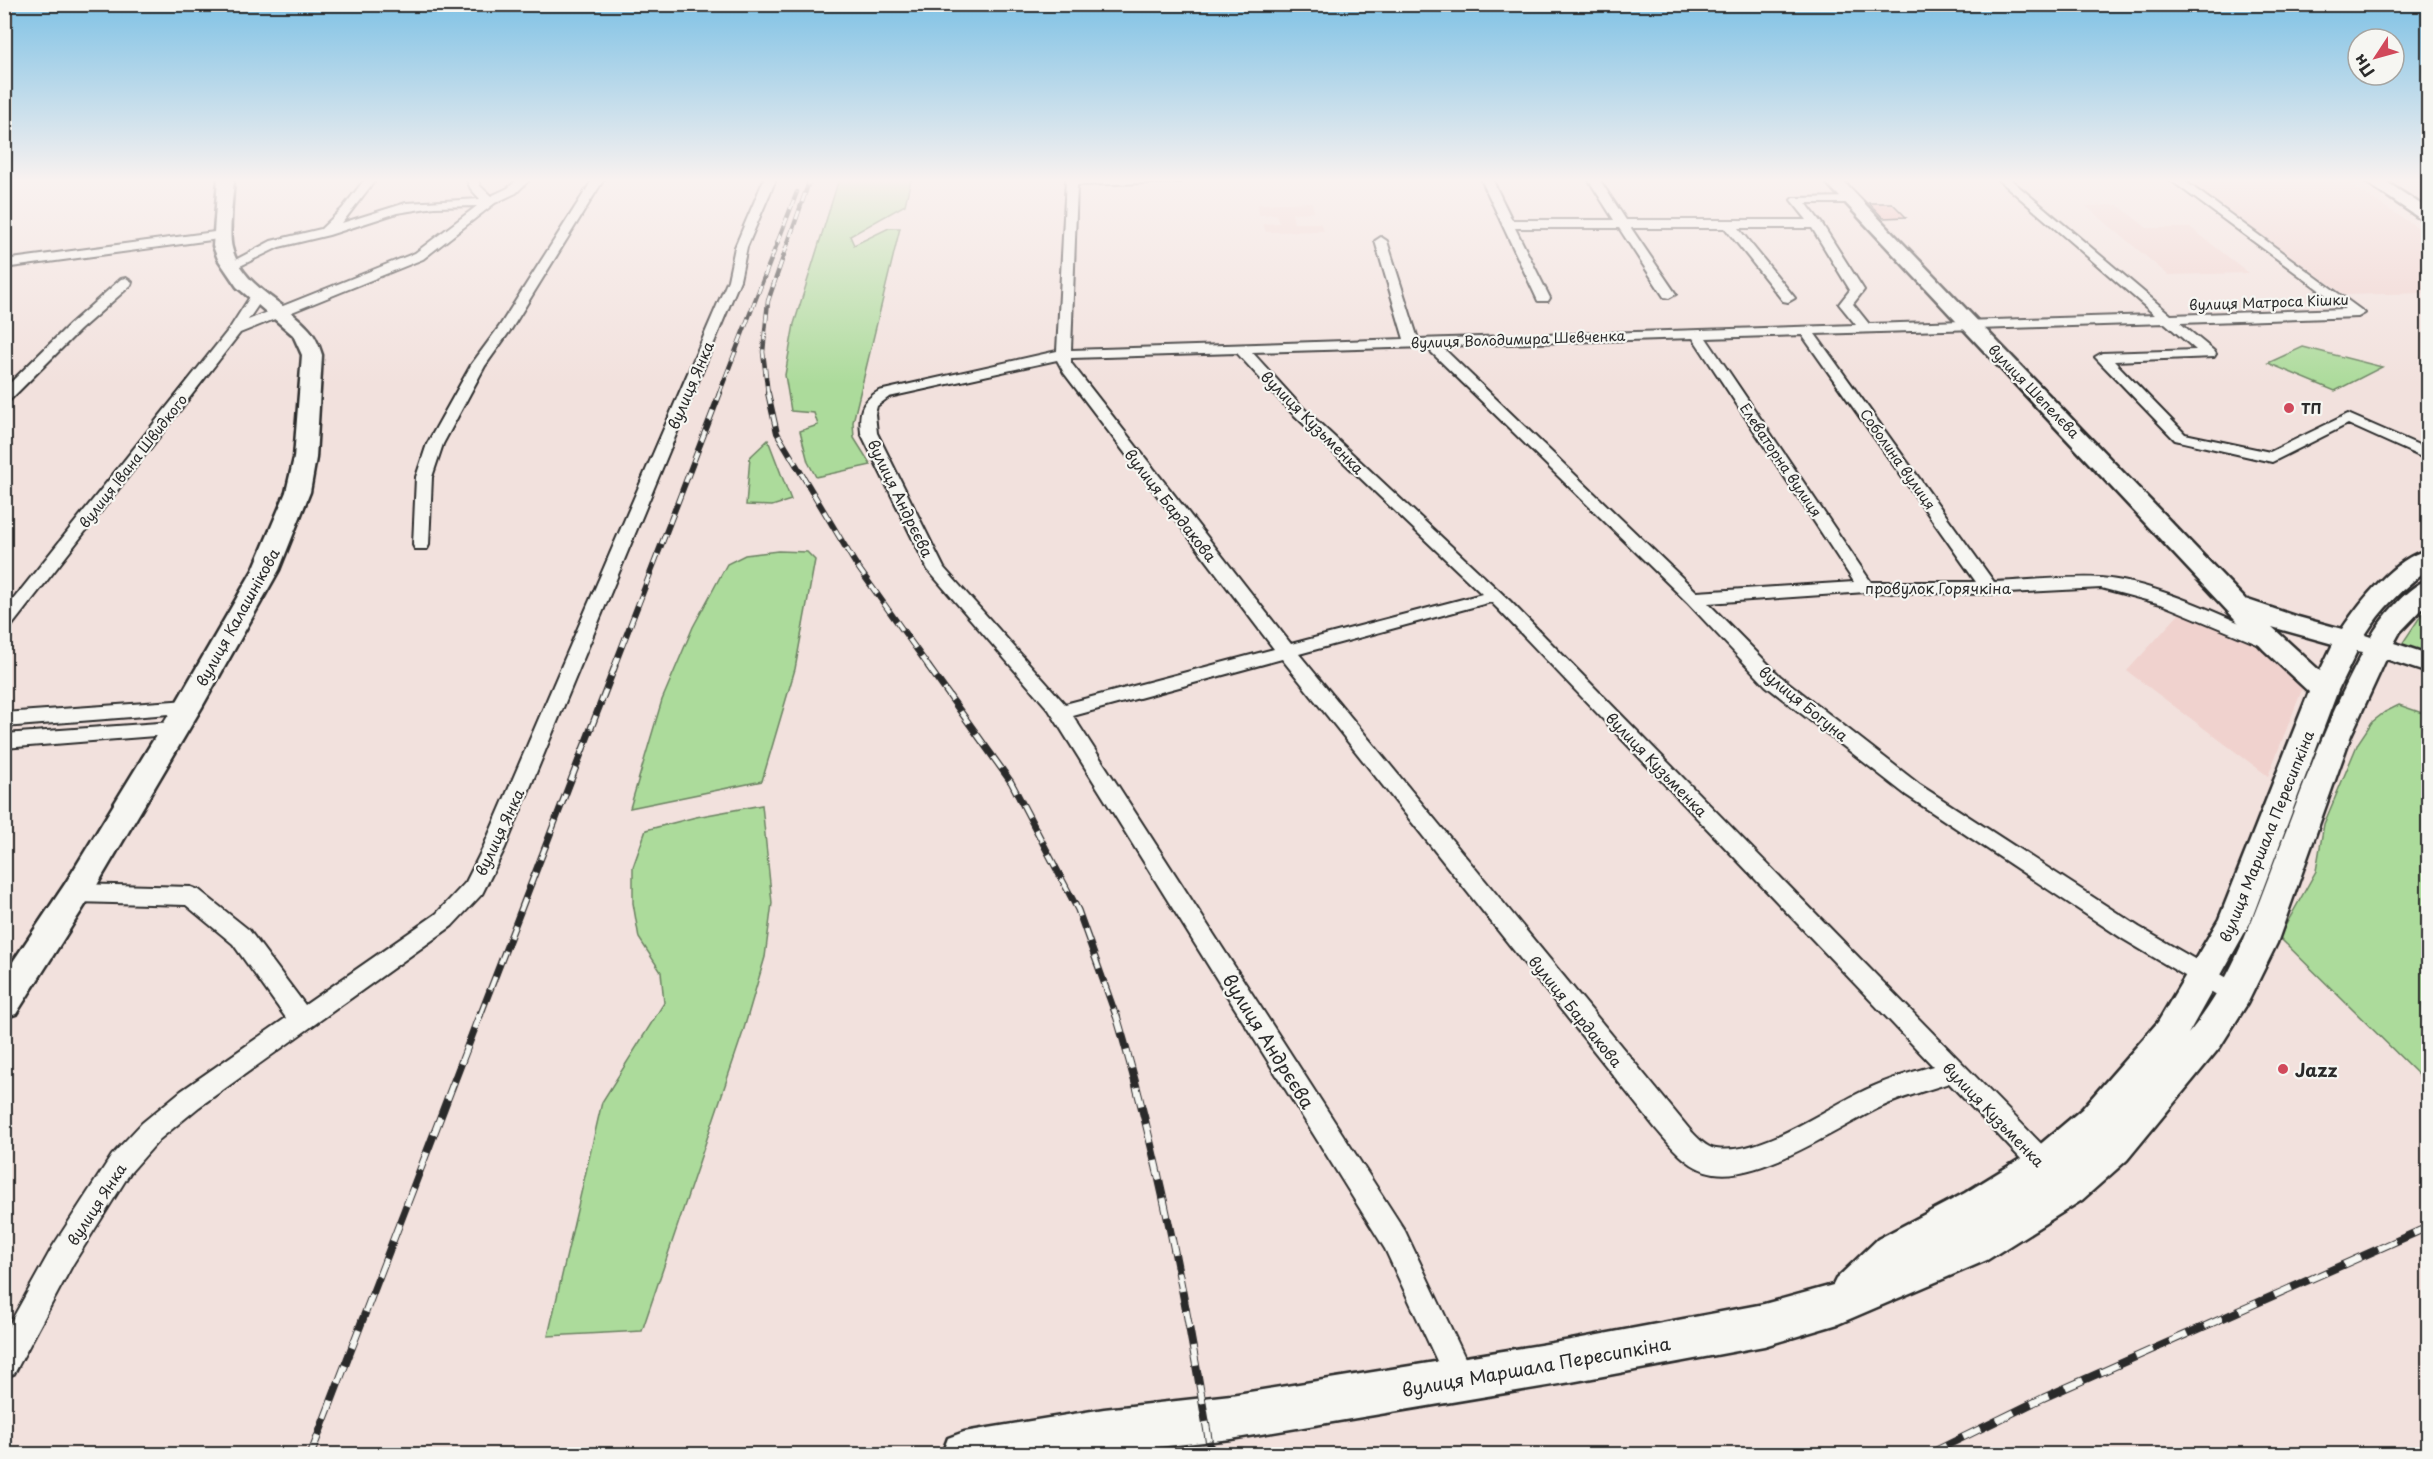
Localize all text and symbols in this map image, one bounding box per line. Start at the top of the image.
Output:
north arrow [2346,27,2406,87]
text: Пн [2347,50,2380,83]
street label: вулиця Матроса Кішки [2189,289,2349,315]
street label: вулиця Володимира Шевченка [1410,325,1626,353]
street label: вулиця Янка [661,337,719,433]
street label: вулиця Шепелєва [1984,339,2085,443]
street label: вулиця Кузьменка [1256,365,1370,479]
street label: вулиця Івана Швидкого [74,390,192,532]
place label: ТП [2301,398,2322,419]
street label: Елеваторна вулиця [1735,399,1827,521]
marker: ТП [2282,401,2296,415]
street label: Соболина вулиця [1855,404,1941,514]
street label: вулиця Андрєєва [862,435,940,562]
street label: вулиця Бардакова [1119,444,1223,567]
street label: вулиця Калашнікова [189,543,285,690]
street label: провулок Горячкіна [1865,576,2012,599]
street label: вулиця Богуна [1754,660,1854,747]
street label: вулиця Кузьменка [1601,706,1714,822]
street label: вулиця Маршала Пересипкіна [2213,726,2319,945]
street label: вулиця Янка [469,784,530,879]
street label: вулиця Бардакова [1524,950,1629,1072]
street label: вулиця Андрєєва [1217,968,1322,1114]
street label: вулиця Кузьменка [1938,1056,2051,1172]
place label: Jazz [2295,1056,2337,1083]
marker: Jazz [2276,1062,2290,1076]
street label: вулиця Янка [61,1158,132,1250]
street label: вулиця Маршала Пересипкіна [1400,1329,1673,1403]

